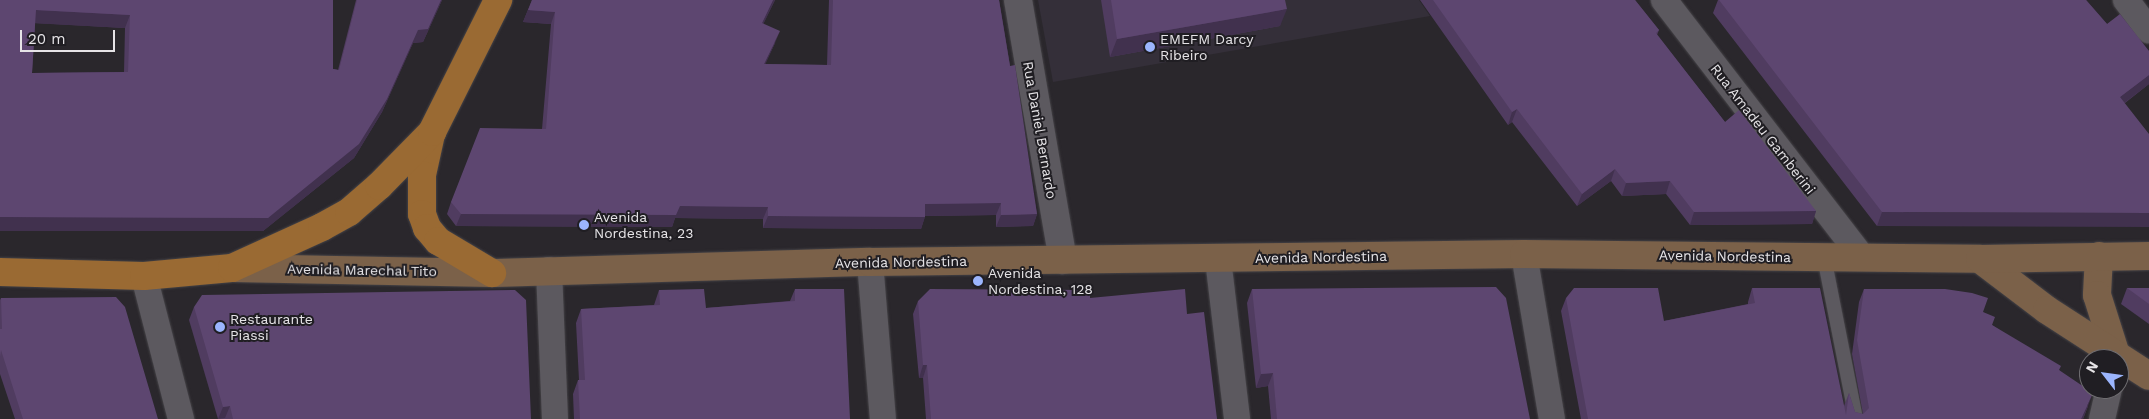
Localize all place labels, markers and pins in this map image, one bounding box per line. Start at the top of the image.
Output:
place label: EMEFM Darcy Ribeiro [1160,31,1253,64]
marker: EMEFM Darcy Ribeiro [1144,41,1156,53]
place label: Avenida Nordestina, 23 [594,209,693,242]
marker: Avenida Nordestina, 23 [578,219,590,231]
place label: Avenida Nordestina, 128 [988,265,1093,298]
marker: Avenida Nordestina, 128 [972,275,984,287]
place label: Restaurante Piassi [230,311,313,344]
marker: Restaurante Piassi [214,321,226,333]

